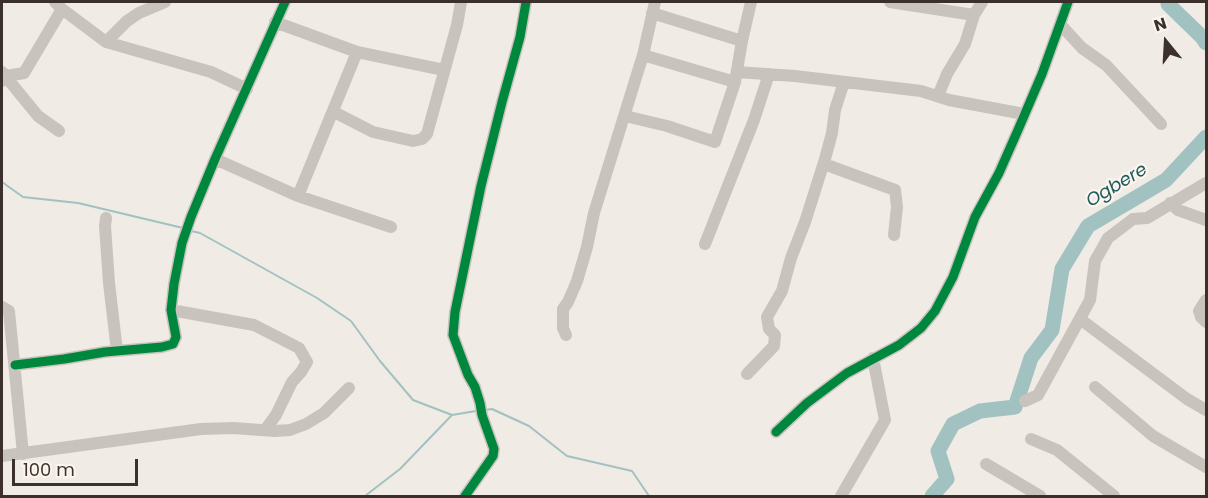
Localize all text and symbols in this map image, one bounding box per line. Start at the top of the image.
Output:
north arrow [1136,12,1196,72]
text: N [1151,12,1170,37]
water label: Ogbere [1083,159,1151,213]
scale bar [15,447,141,485]
text: 100 m [23,457,75,482]

